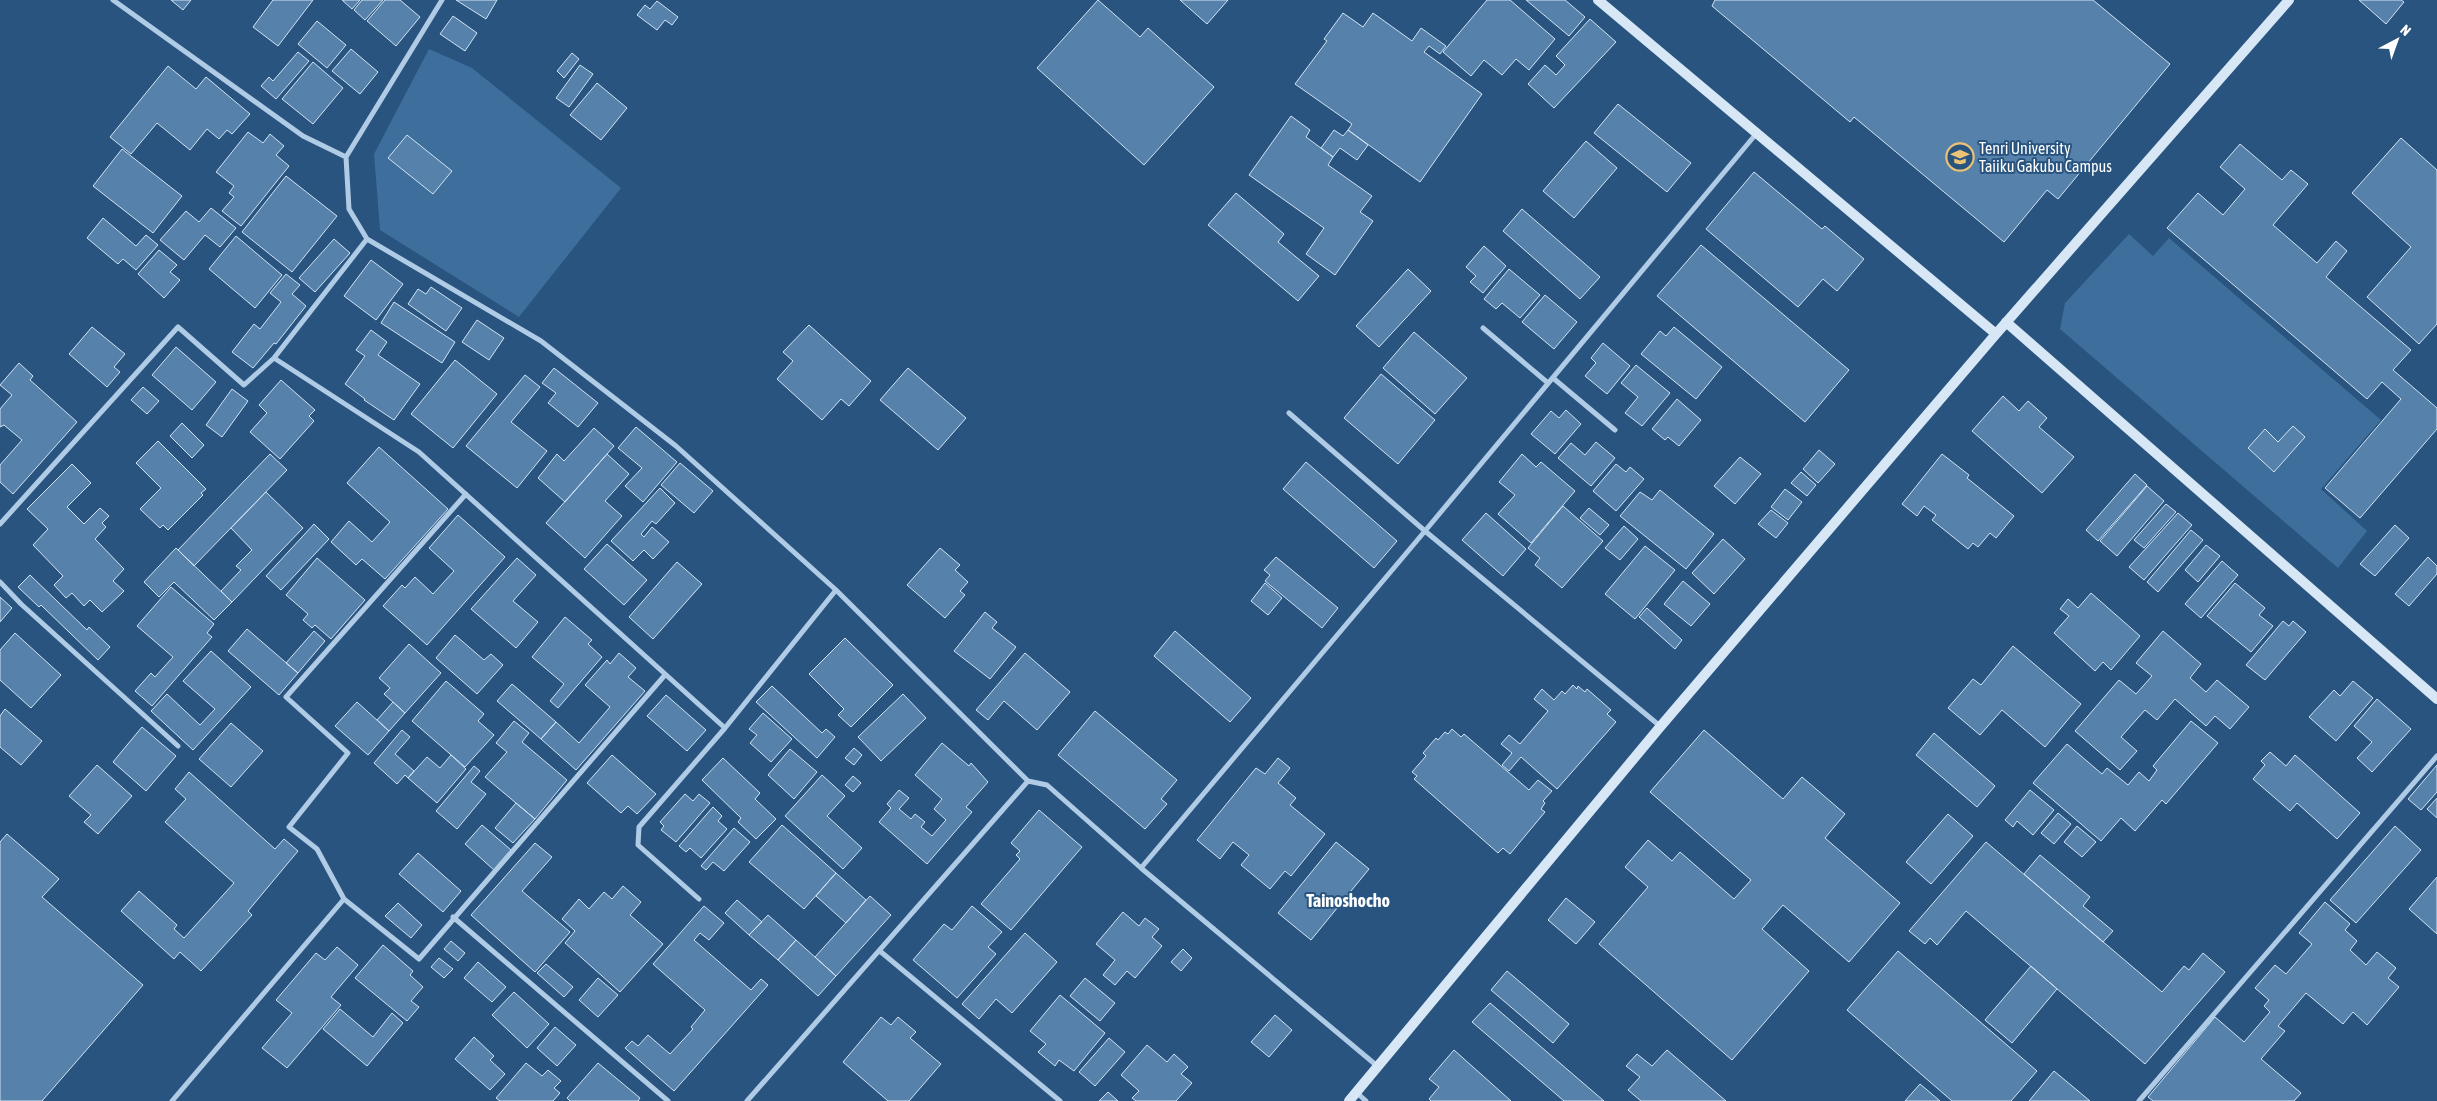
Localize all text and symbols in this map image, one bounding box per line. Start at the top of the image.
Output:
north arrow [2372,15,2422,65]
text: N [2397,21,2414,39]
place label: Tenri University Taiiku Gakubu Campus [1979,139,2112,176]
school or university icon: Tenri University Taiiku Gakubu Campus [1945,142,1975,172]
district label: Tainoshocho [1306,890,1390,911]

